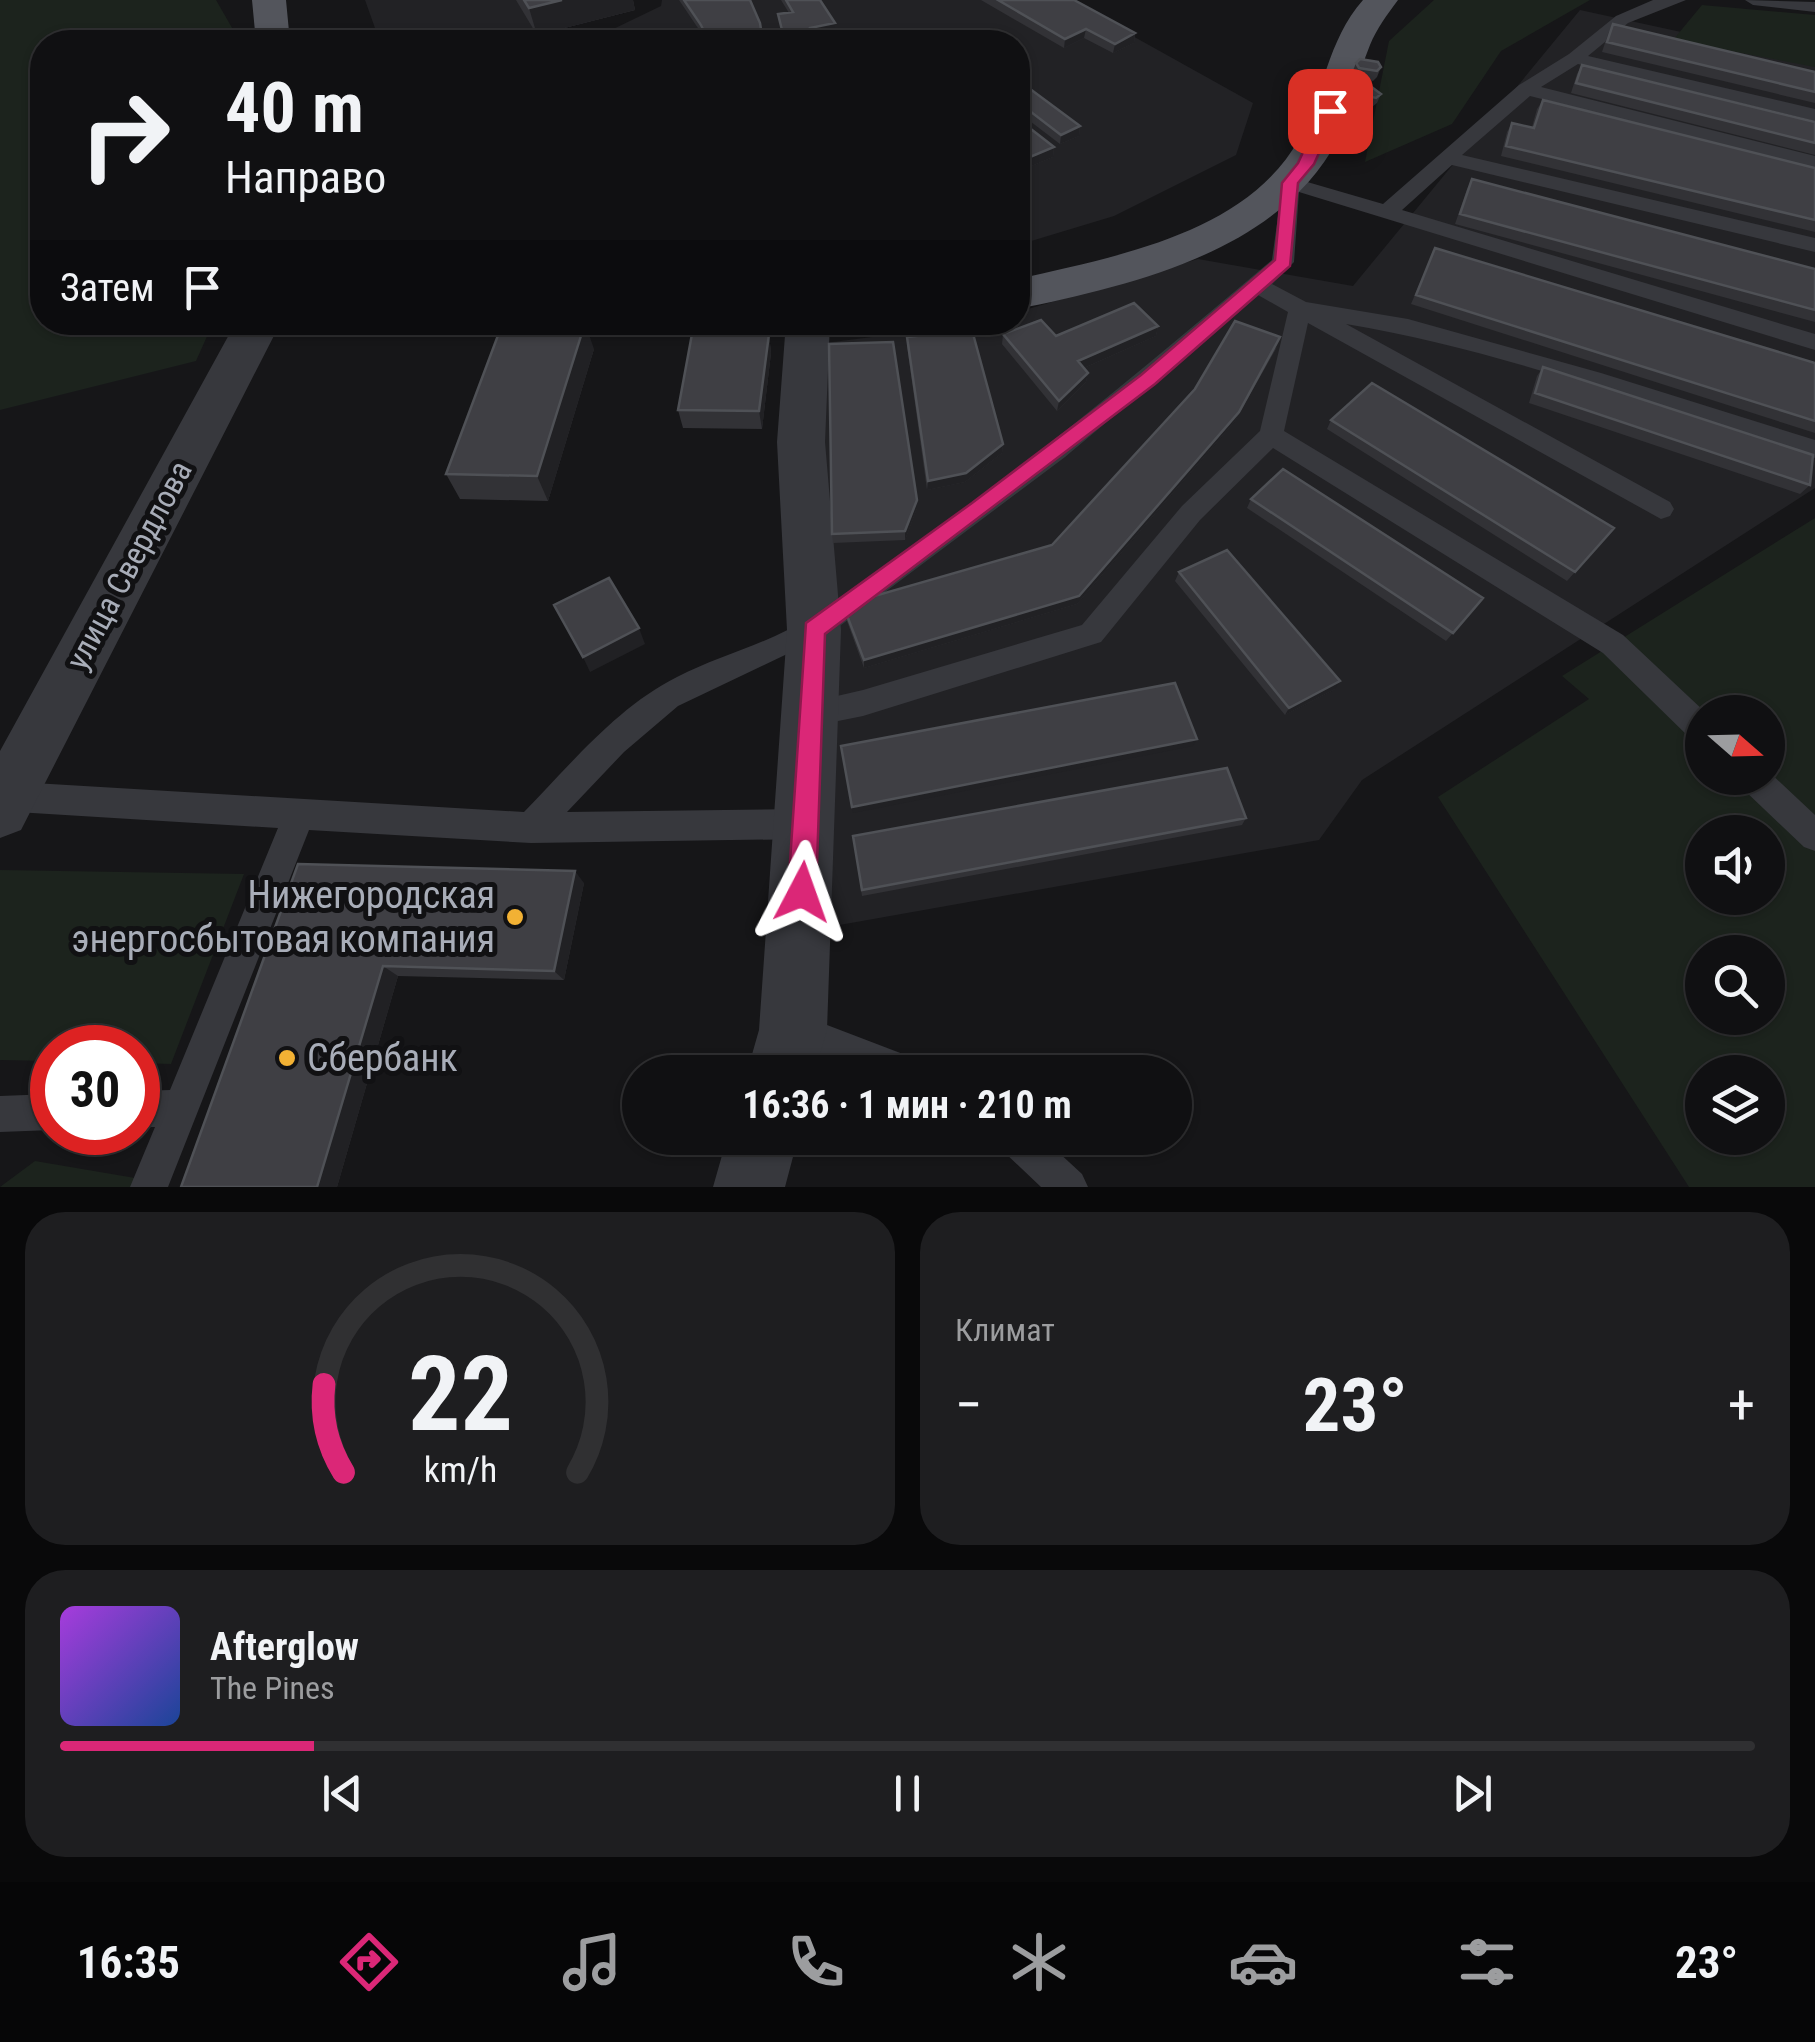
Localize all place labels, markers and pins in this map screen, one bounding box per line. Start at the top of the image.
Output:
pin [1288,69,1373,154]
place label: Нижегородская энергосбытовая компания [72,873,495,961]
marker: Нижегородская энергосбытовая компания [504,906,526,928]
place label: Сбербанк [307,1036,458,1080]
marker: Сбербанк [276,1047,298,1069]

